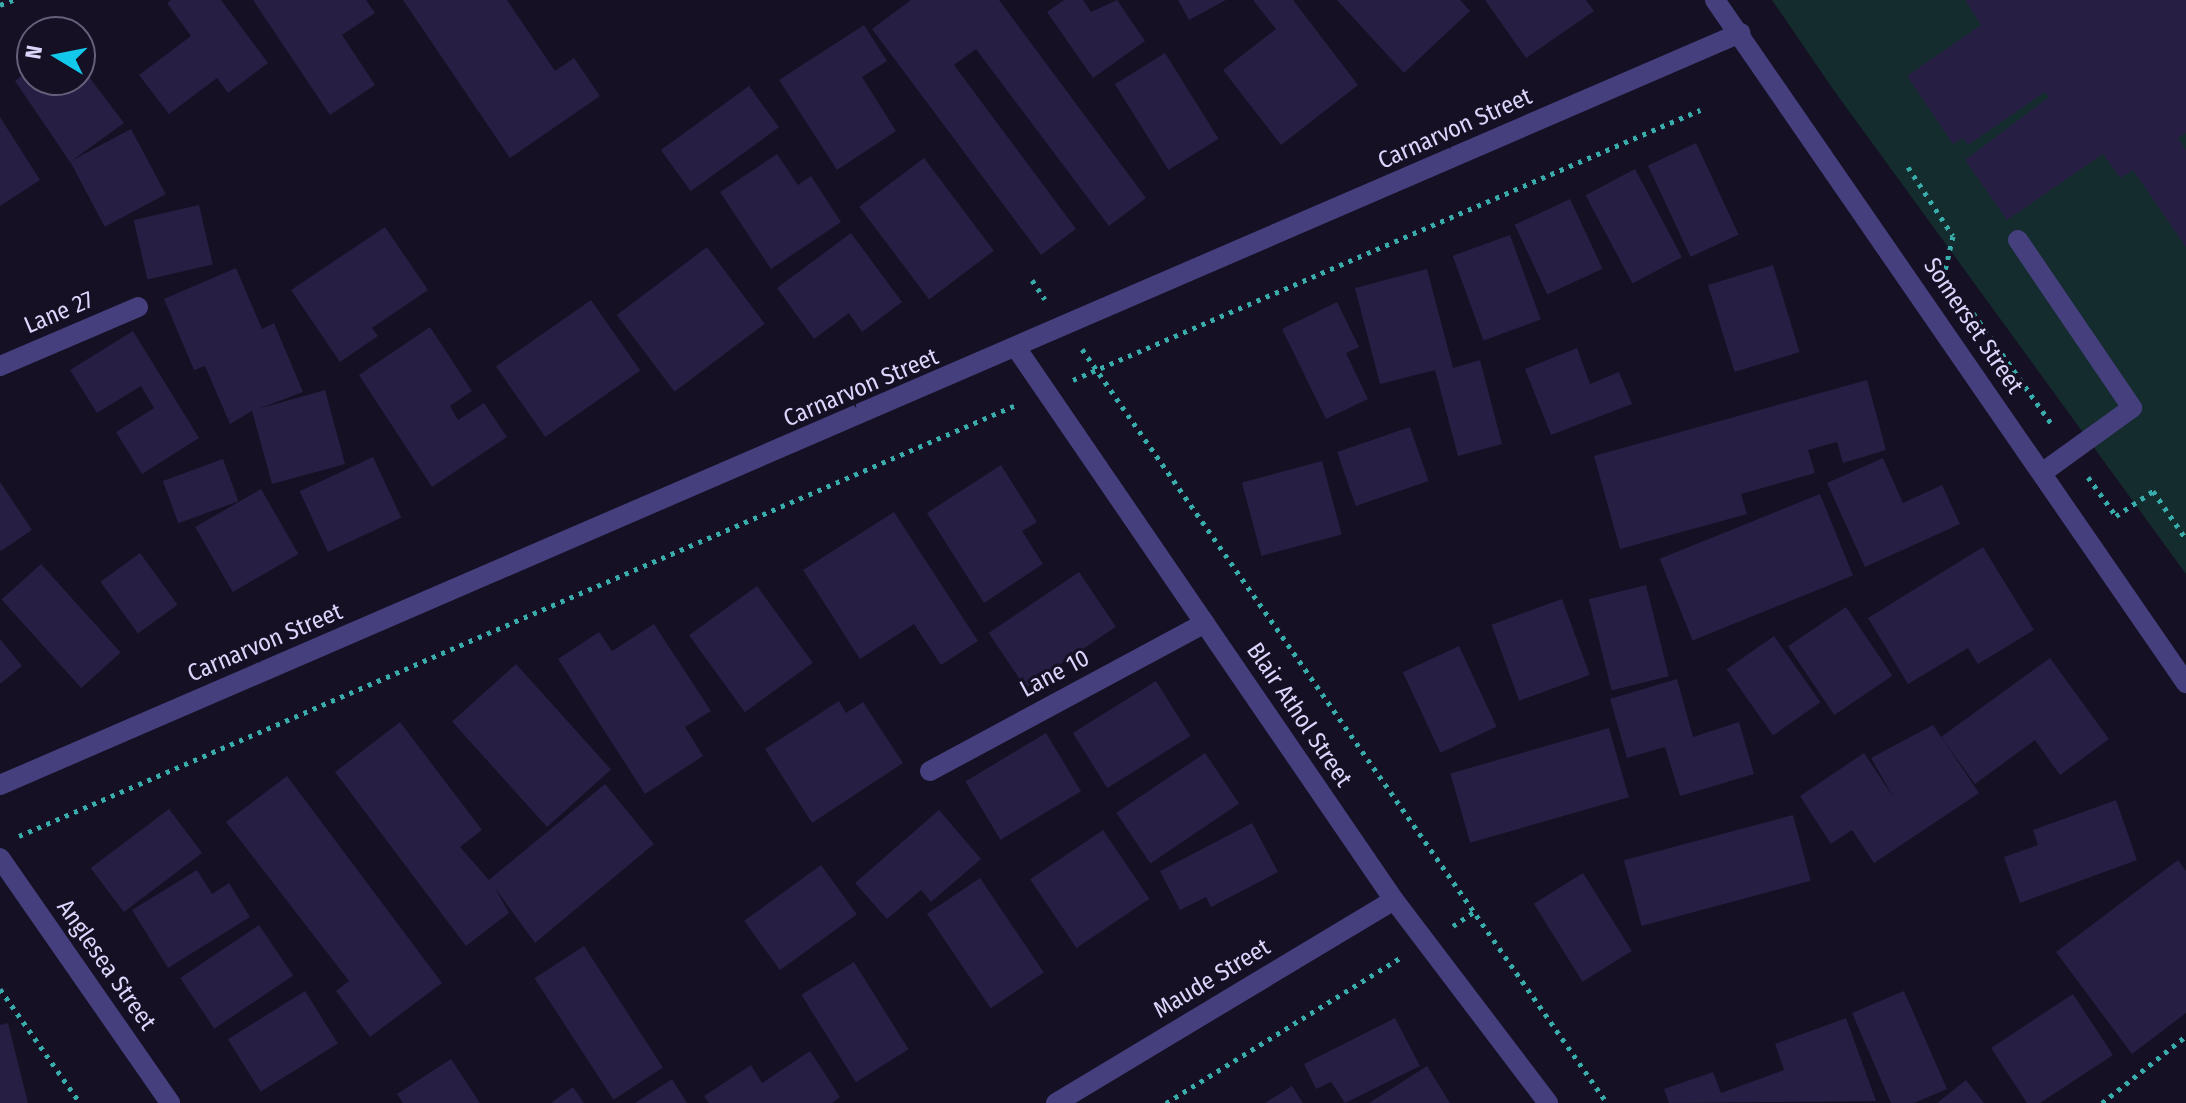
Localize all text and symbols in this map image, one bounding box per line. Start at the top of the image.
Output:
north arrow [16,16,96,96]
text: N [19,43,48,61]
street label: Carnarvon Street [1374,82,1536,176]
street label: Somerset Street [1917,253,2029,399]
street label: Lane 27 [20,286,98,340]
street label: Carnarvon Street [779,342,943,434]
street label: Carnarvon Street [183,597,347,689]
street label: Blair Athol Street [1240,637,1358,793]
street label: Lane 10 [1015,644,1095,704]
street label: Anglesea Street [50,894,162,1036]
street label: Maude Street [1149,933,1275,1025]

